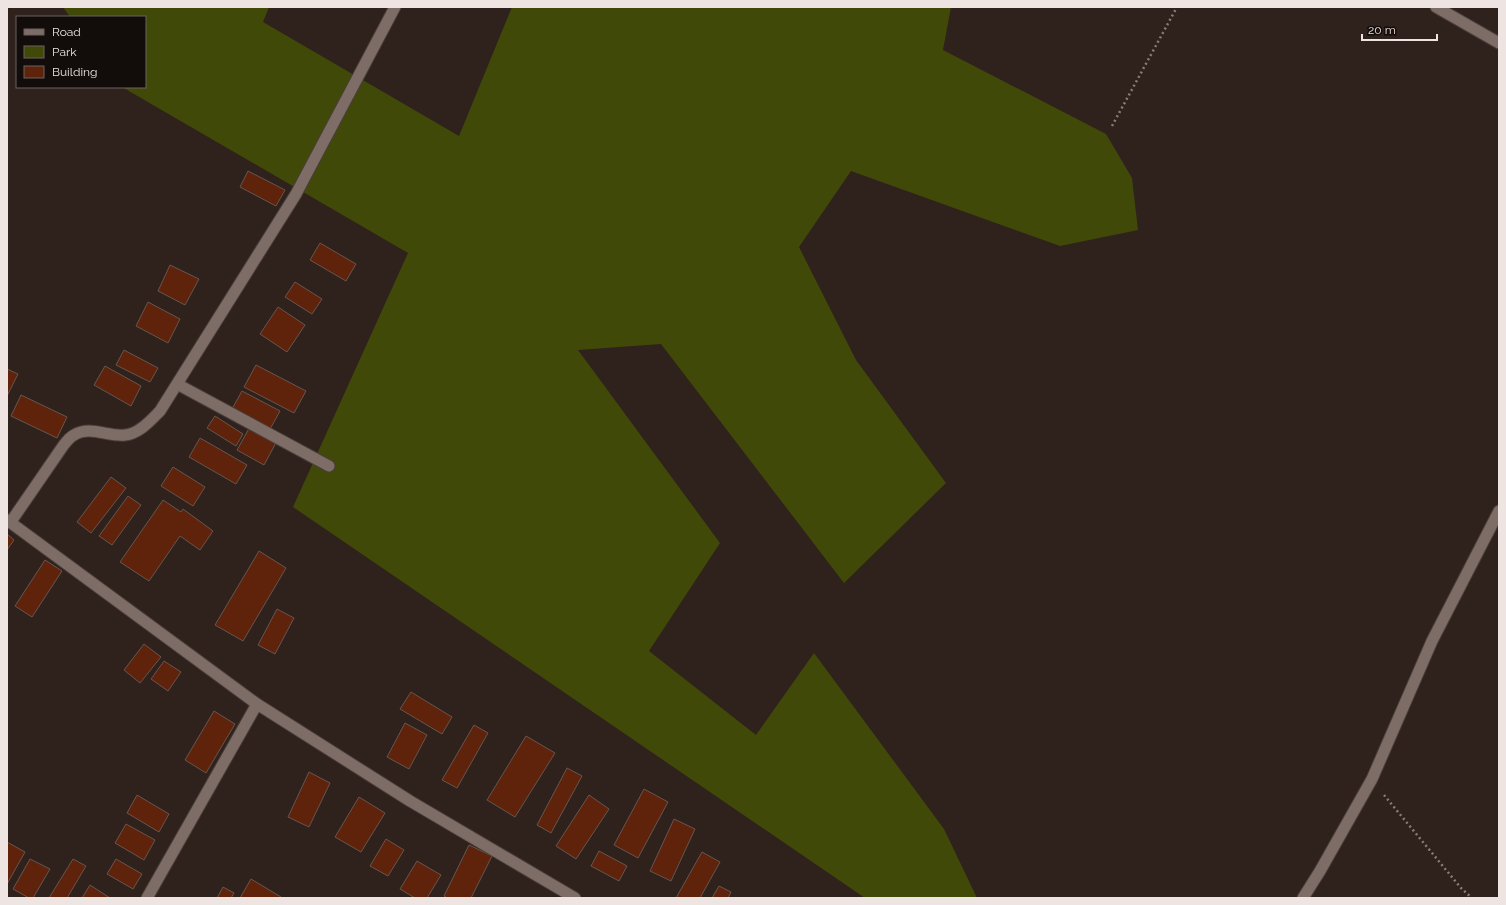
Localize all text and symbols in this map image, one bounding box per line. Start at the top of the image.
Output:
legend [16,16,146,88]
scale bar [1362,16,1437,42]
text: 20 m [1368,23,1396,37]
text: Road [52,25,81,39]
text: Park [52,45,77,59]
text: Building [52,65,98,79]

